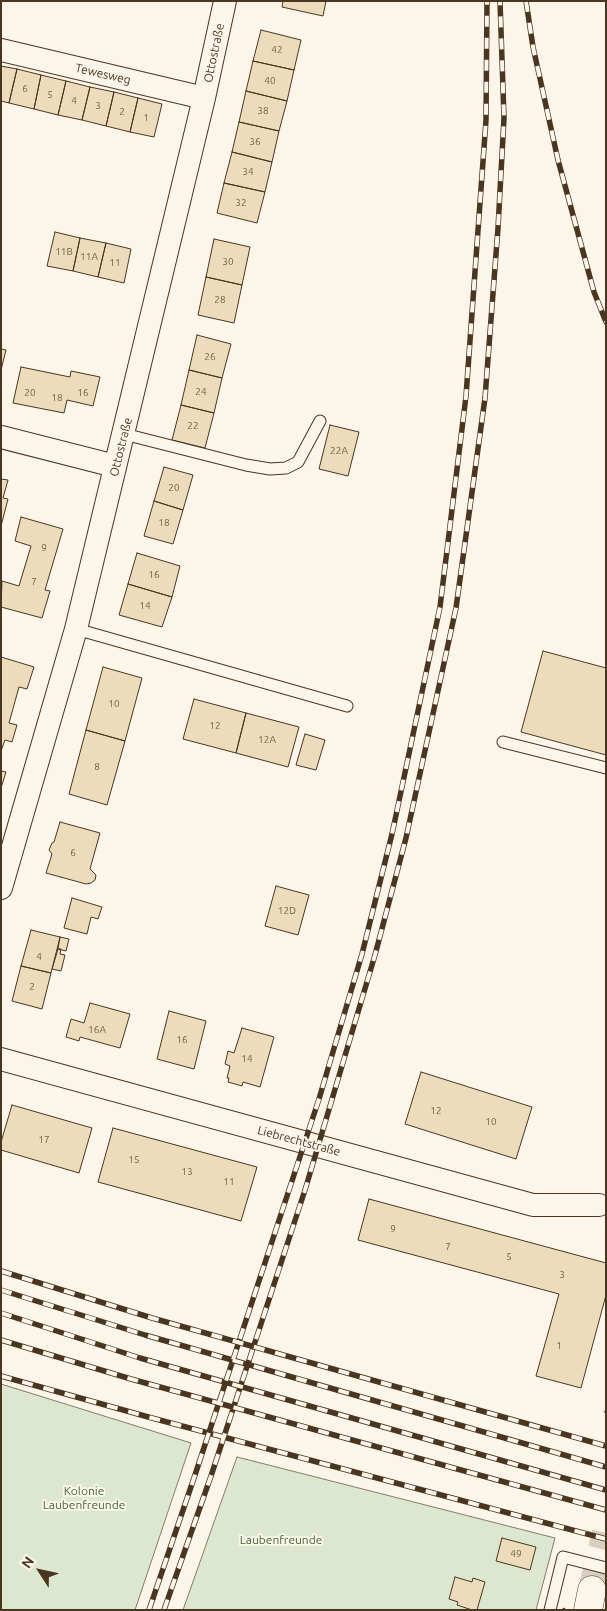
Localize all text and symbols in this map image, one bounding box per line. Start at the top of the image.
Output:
street label: Ottostraße [201,22,227,84]
house number: 42 [271,44,283,56]
street label: Tewesweg [74,61,132,87]
house number: 40 [264,75,276,87]
house number: 6 [22,83,28,95]
house number: 5 [47,89,53,101]
house number: 4 [71,95,77,107]
house number: 3 [95,100,101,112]
house number: 38 [257,105,269,117]
house number: 2 [119,106,125,118]
house number: 1 [143,112,149,124]
house number: 36 [249,136,261,148]
house number: 34 [242,166,254,178]
house number: 32 [235,197,247,209]
house number: 11B [55,246,73,258]
house number: 11A [80,251,98,263]
house number: 30 [222,256,234,268]
house number: 11 [109,257,121,269]
house number: 28 [214,294,226,306]
house number: 26 [204,351,216,363]
house number: 24 [195,386,207,398]
house number: 20 [24,387,36,399]
house number: 16 [77,387,89,399]
house number: 18 [51,392,63,404]
street label: Ottostraße [107,416,135,478]
house number: 22 [187,420,199,432]
house number: 22A [330,445,348,457]
house number: 20 [168,482,180,494]
house number: 18 [158,517,170,529]
house number: 9 [41,542,47,554]
house number: 16 [148,569,160,581]
house number: 7 [31,576,37,588]
house number: 14 [139,600,151,612]
house number: 10 [108,698,120,710]
house number: 12 [209,720,221,732]
house number: 12A [258,734,276,746]
house number: 8 [94,761,100,773]
house number: 6 [70,847,76,859]
house number: 12D [278,905,296,917]
house number: 4 [36,951,42,963]
house number: 2 [29,981,35,993]
house number: 16A [88,1024,106,1036]
house number: 16 [176,1034,188,1046]
house number: 14 [241,1053,253,1065]
house number: 12 [430,1105,442,1117]
house number: 10 [485,1116,497,1128]
street label: Liebrechtstraße [256,1123,342,1159]
house number: 17 [38,1134,50,1146]
house number: 15 [128,1154,140,1166]
house number: 13 [181,1166,193,1178]
house number: 11 [223,1176,235,1188]
house number: 9 [390,1223,396,1235]
house number: 7 [445,1241,451,1253]
house number: 5 [506,1251,512,1263]
house number: 3 [559,1269,565,1281]
house number: 1 [556,1340,562,1352]
park label: Kolonie Laubenfreunde [43,1484,125,1512]
park label: Laubenfreunde [240,1533,322,1547]
north arrow [15,1546,65,1596]
house number: 49 [510,1548,522,1560]
text: N [18,1554,37,1571]

